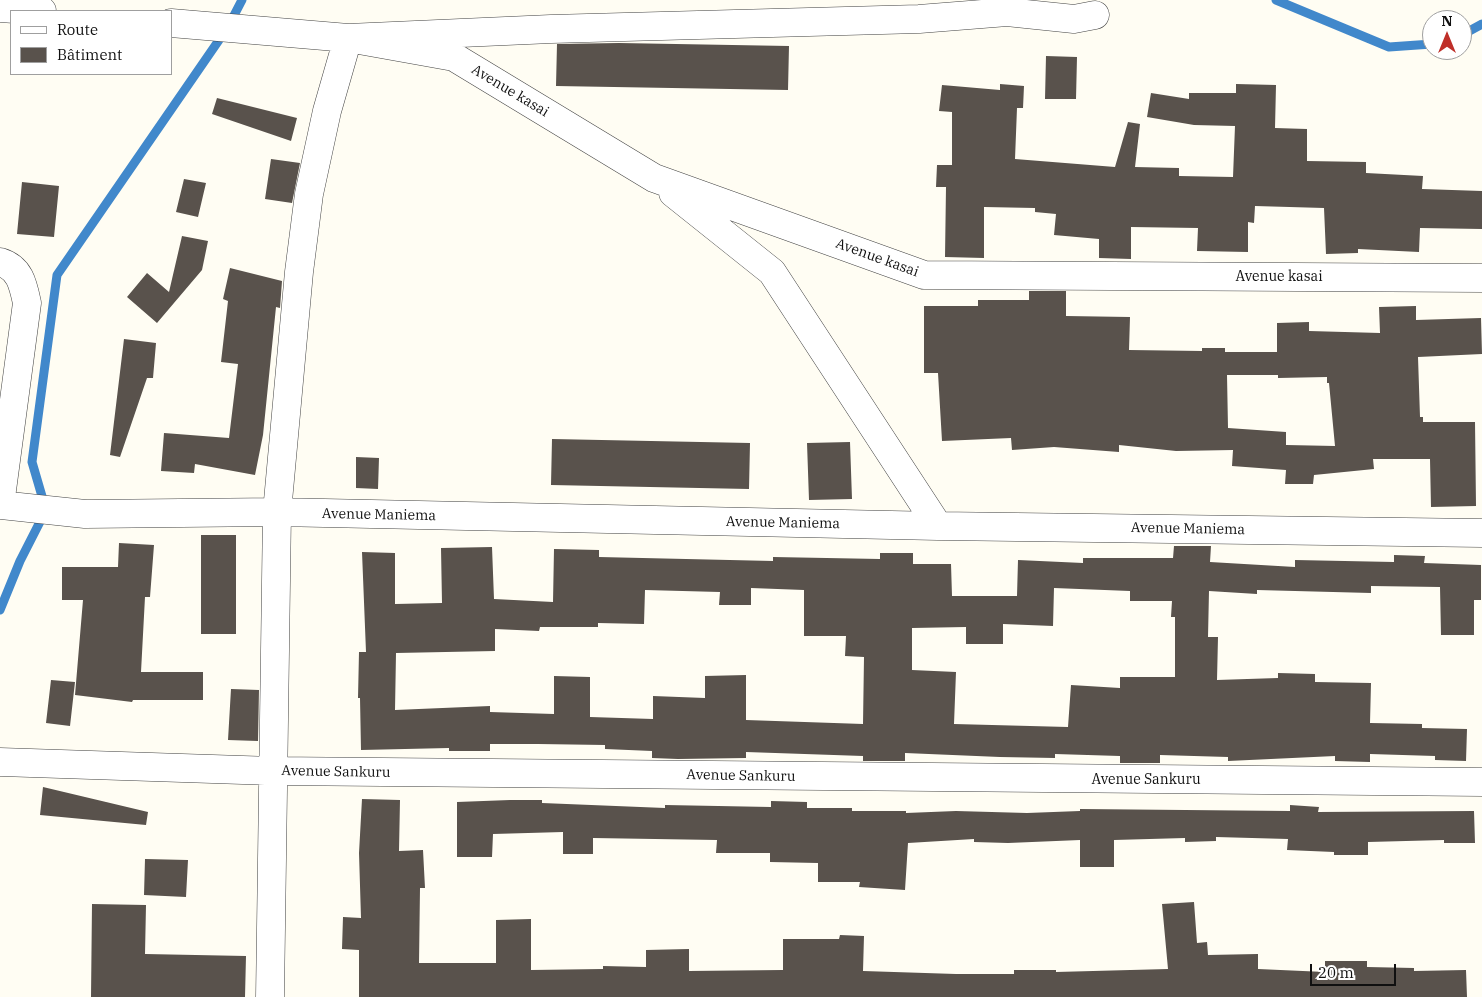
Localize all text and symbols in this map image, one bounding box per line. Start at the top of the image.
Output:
legend [10,10,172,75]
north arrow [1422,10,1472,60]
text: N [1441,12,1453,30]
text: Route [57,20,98,39]
text: Bâtiment [57,45,122,64]
street label: Avenue kasai [468,61,552,121]
street label: Avenue kasai [833,235,921,281]
street label: Avenue kasai [1235,269,1323,285]
street label: Avenue Maniema [322,506,436,524]
street label: Avenue Maniema [726,514,840,532]
street label: Avenue Maniema [1131,520,1245,538]
street label: Avenue Sankuru [281,763,391,781]
street label: Avenue Sankuru [686,767,796,785]
street label: Avenue Sankuru [1091,772,1201,788]
scale bar [1312,954,1398,986]
text: 20 m [1318,963,1354,982]

